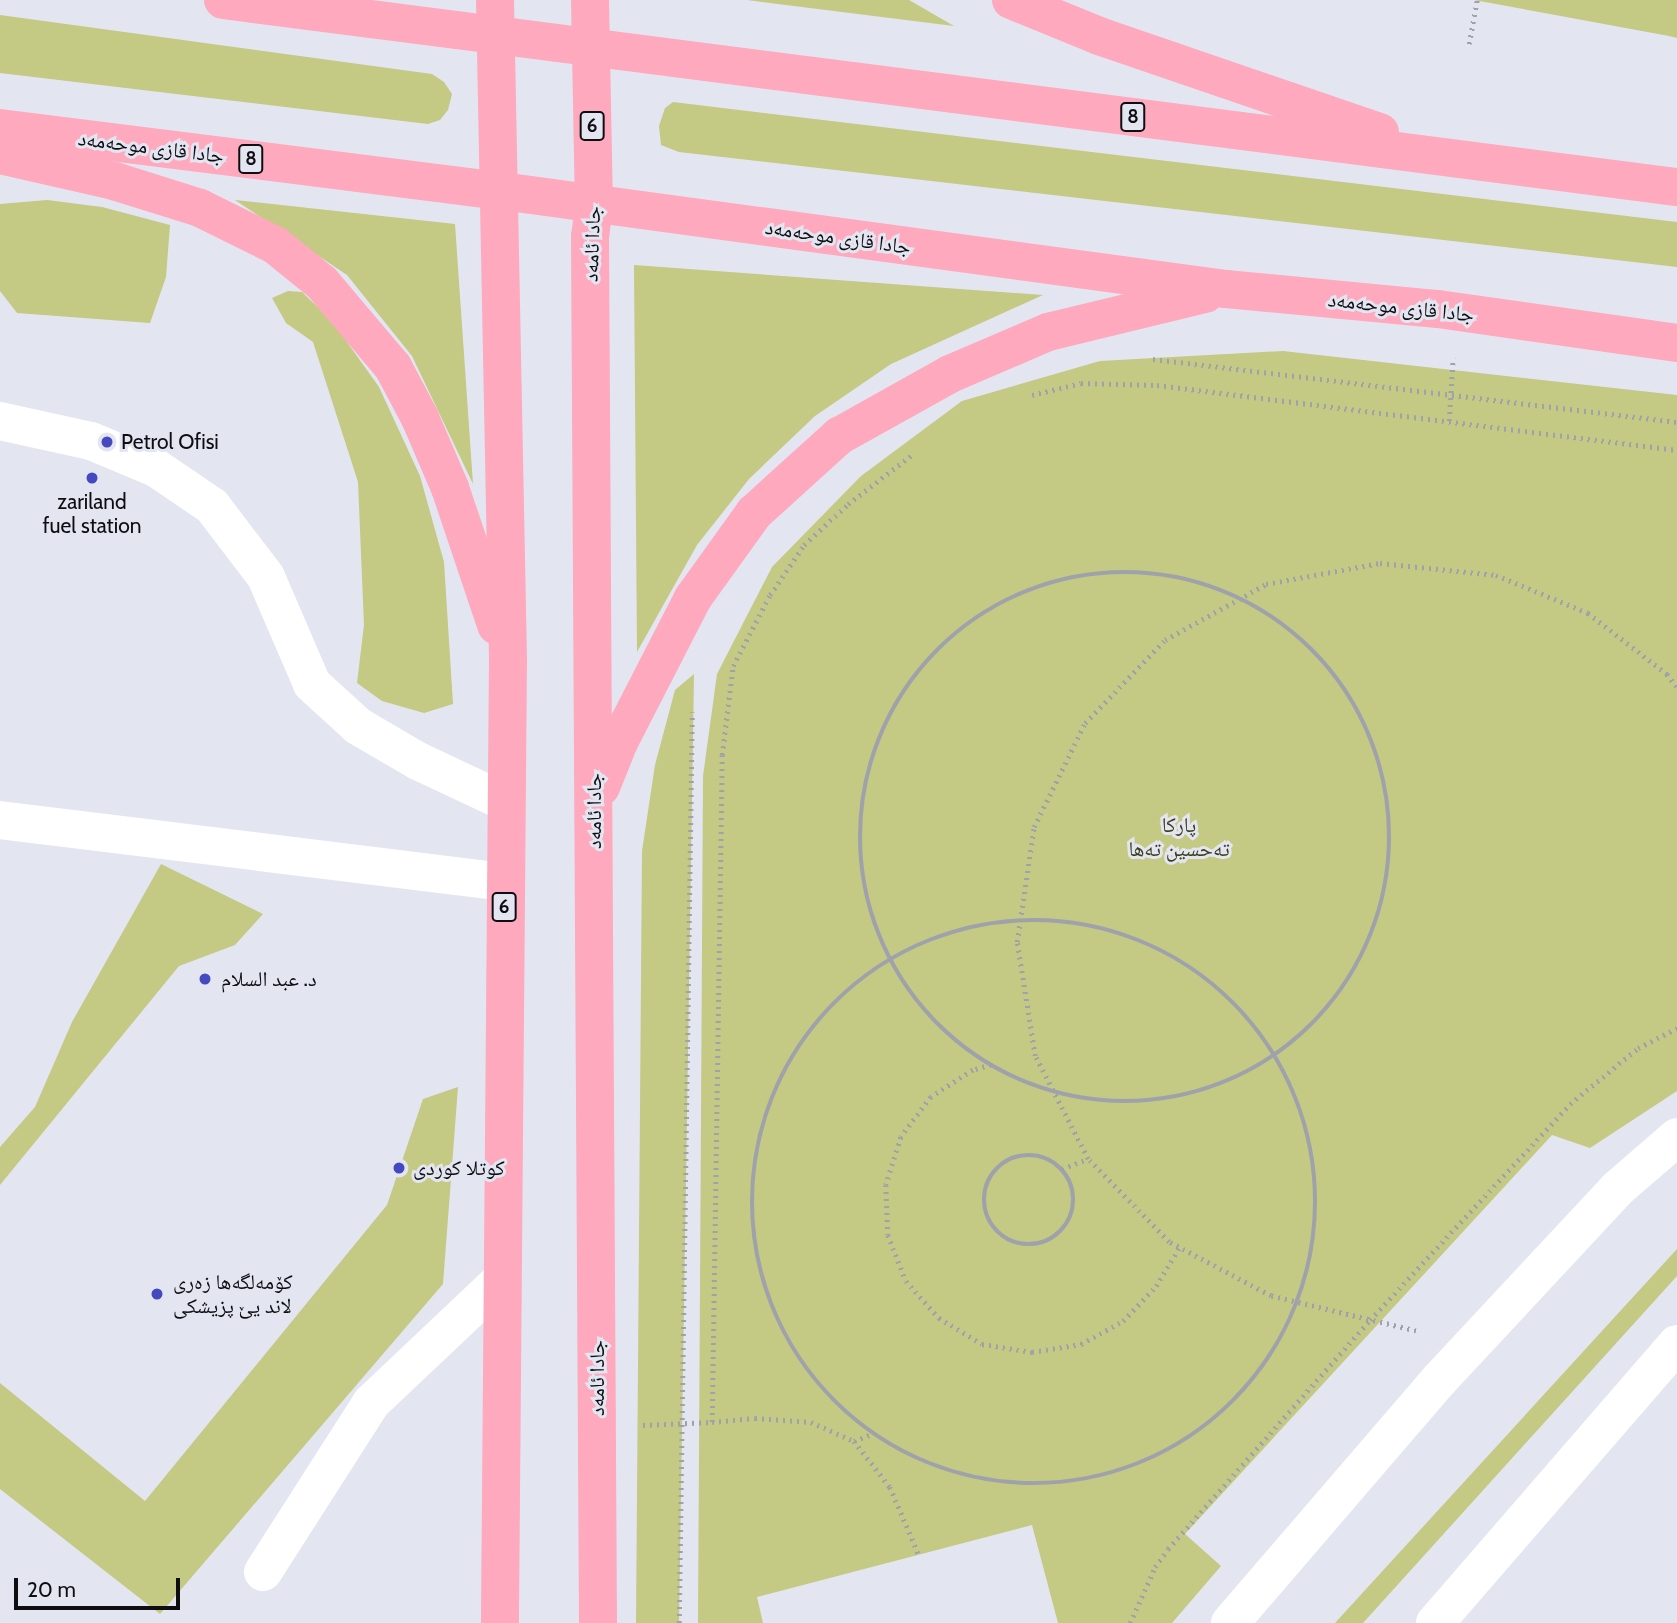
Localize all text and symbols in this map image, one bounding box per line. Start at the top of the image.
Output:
road number: 8 [1119,102,1147,132]
road number: 6 [578,110,606,142]
street label: جادا قازی موحەمەد [76,126,226,168]
road number: 8 [237,144,265,174]
street label: جادا ئامەد [578,206,606,282]
street label: جادا قازی موحەمەد [763,214,913,260]
street label: جادا قازی موحەمەد [1327,287,1475,327]
place label: Petrol Ofisi [121,429,219,455]
marker: Petrol Ofisi [99,434,115,450]
marker: zariland fuel station [84,470,100,486]
place label: zariland fuel station [43,489,141,539]
street label: جادا ئامەد [581,773,607,849]
park label: پارکا تەحسین تەها [1128,812,1230,862]
road number: 6 [490,892,518,923]
place label: د. عبد السلام [221,966,317,992]
marker: د. عبد السلام [195,969,215,989]
place label: كوتلا كوردی [413,1155,505,1181]
marker: كوتلا كوردی [391,1160,407,1176]
place label: کۆمه‌لگه‌ها زه‌ری لاند یێ پزیشکی [173,1269,293,1319]
marker: کۆمه‌لگه‌ها زه‌ری لاند یێ پزیشکی [147,1284,167,1304]
street label: جادا ئامەد [584,1340,610,1416]
scale bar [18,1564,184,1608]
text: 20 m [27,1577,76,1602]

